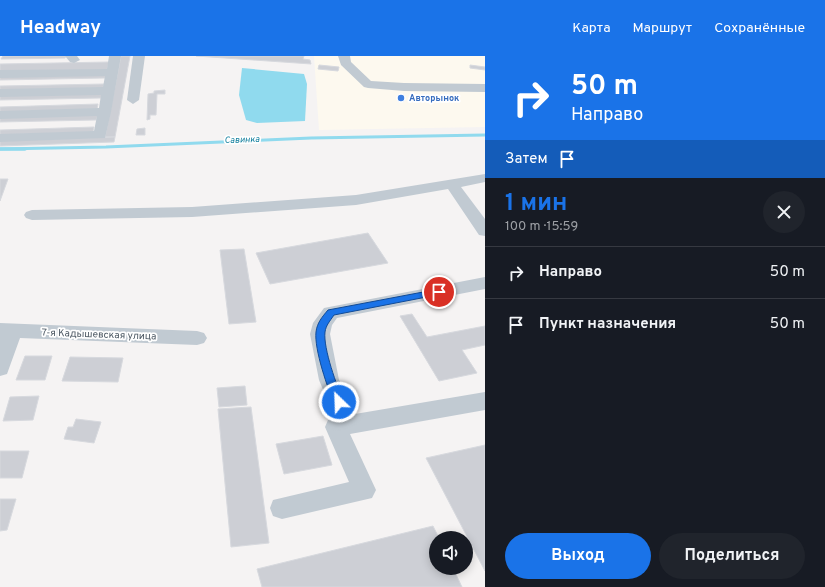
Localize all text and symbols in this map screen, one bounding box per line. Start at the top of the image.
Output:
text: Headway [20,16,101,40]
text: Карта [572,20,611,37]
text: Маршрут [633,20,692,37]
text: Сохранённые [714,20,805,37]
text: 50 m [571,69,638,105]
icon: right [505,72,557,124]
marker: Авторынок [396,93,406,103]
place label: Авторынок [409,93,460,104]
text: Направо [571,104,643,127]
water label: Савинка [224,134,260,146]
icon: arrive [556,148,578,170]
text: Затем [505,150,548,169]
text: 1 мин [505,189,567,219]
button: close [763,191,805,233]
text: 100 m · 15:59 [505,219,578,235]
icon: right [505,262,527,284]
text: Направо [539,263,602,282]
text: 50 m [770,263,805,282]
pin [422,275,456,309]
icon: arrive [428,281,450,303]
icon: arrive [505,314,527,336]
text: Пункт назначения [539,315,676,334]
text: 50 m [770,315,805,334]
street label: 7-я Кадышевская улица [41,326,157,344]
position arrow [318,381,360,423]
map controls [429,531,473,575]
button: sound [429,531,473,575]
button: Выход [505,533,651,579]
button: Поделиться [659,533,805,579]

